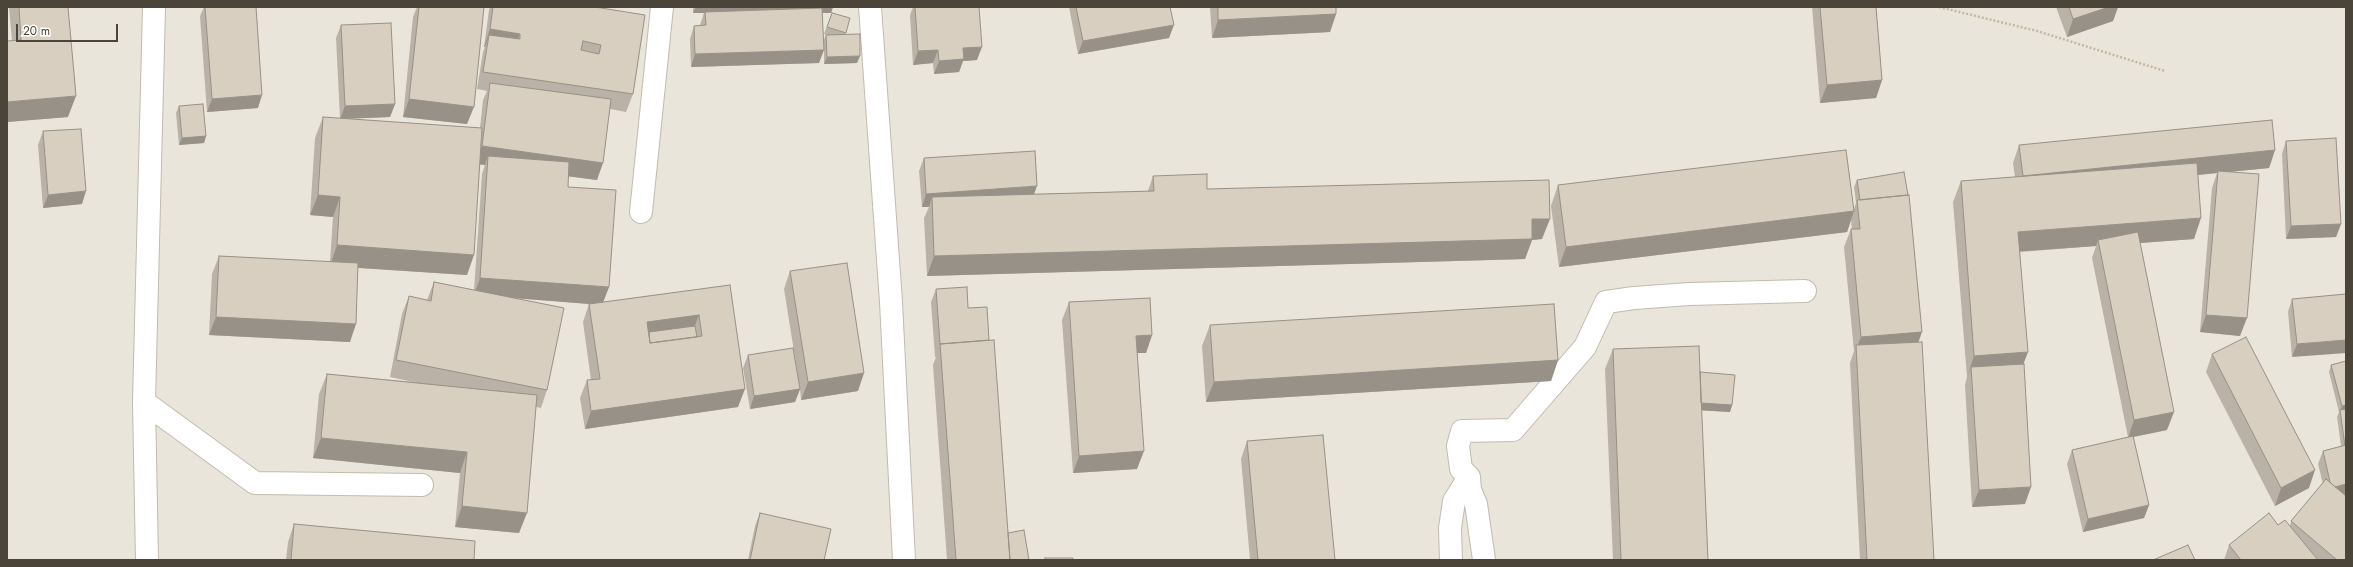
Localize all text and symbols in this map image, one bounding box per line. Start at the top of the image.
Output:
scale bar [18,16,120,42]
text: 20 m [23,22,50,40]

